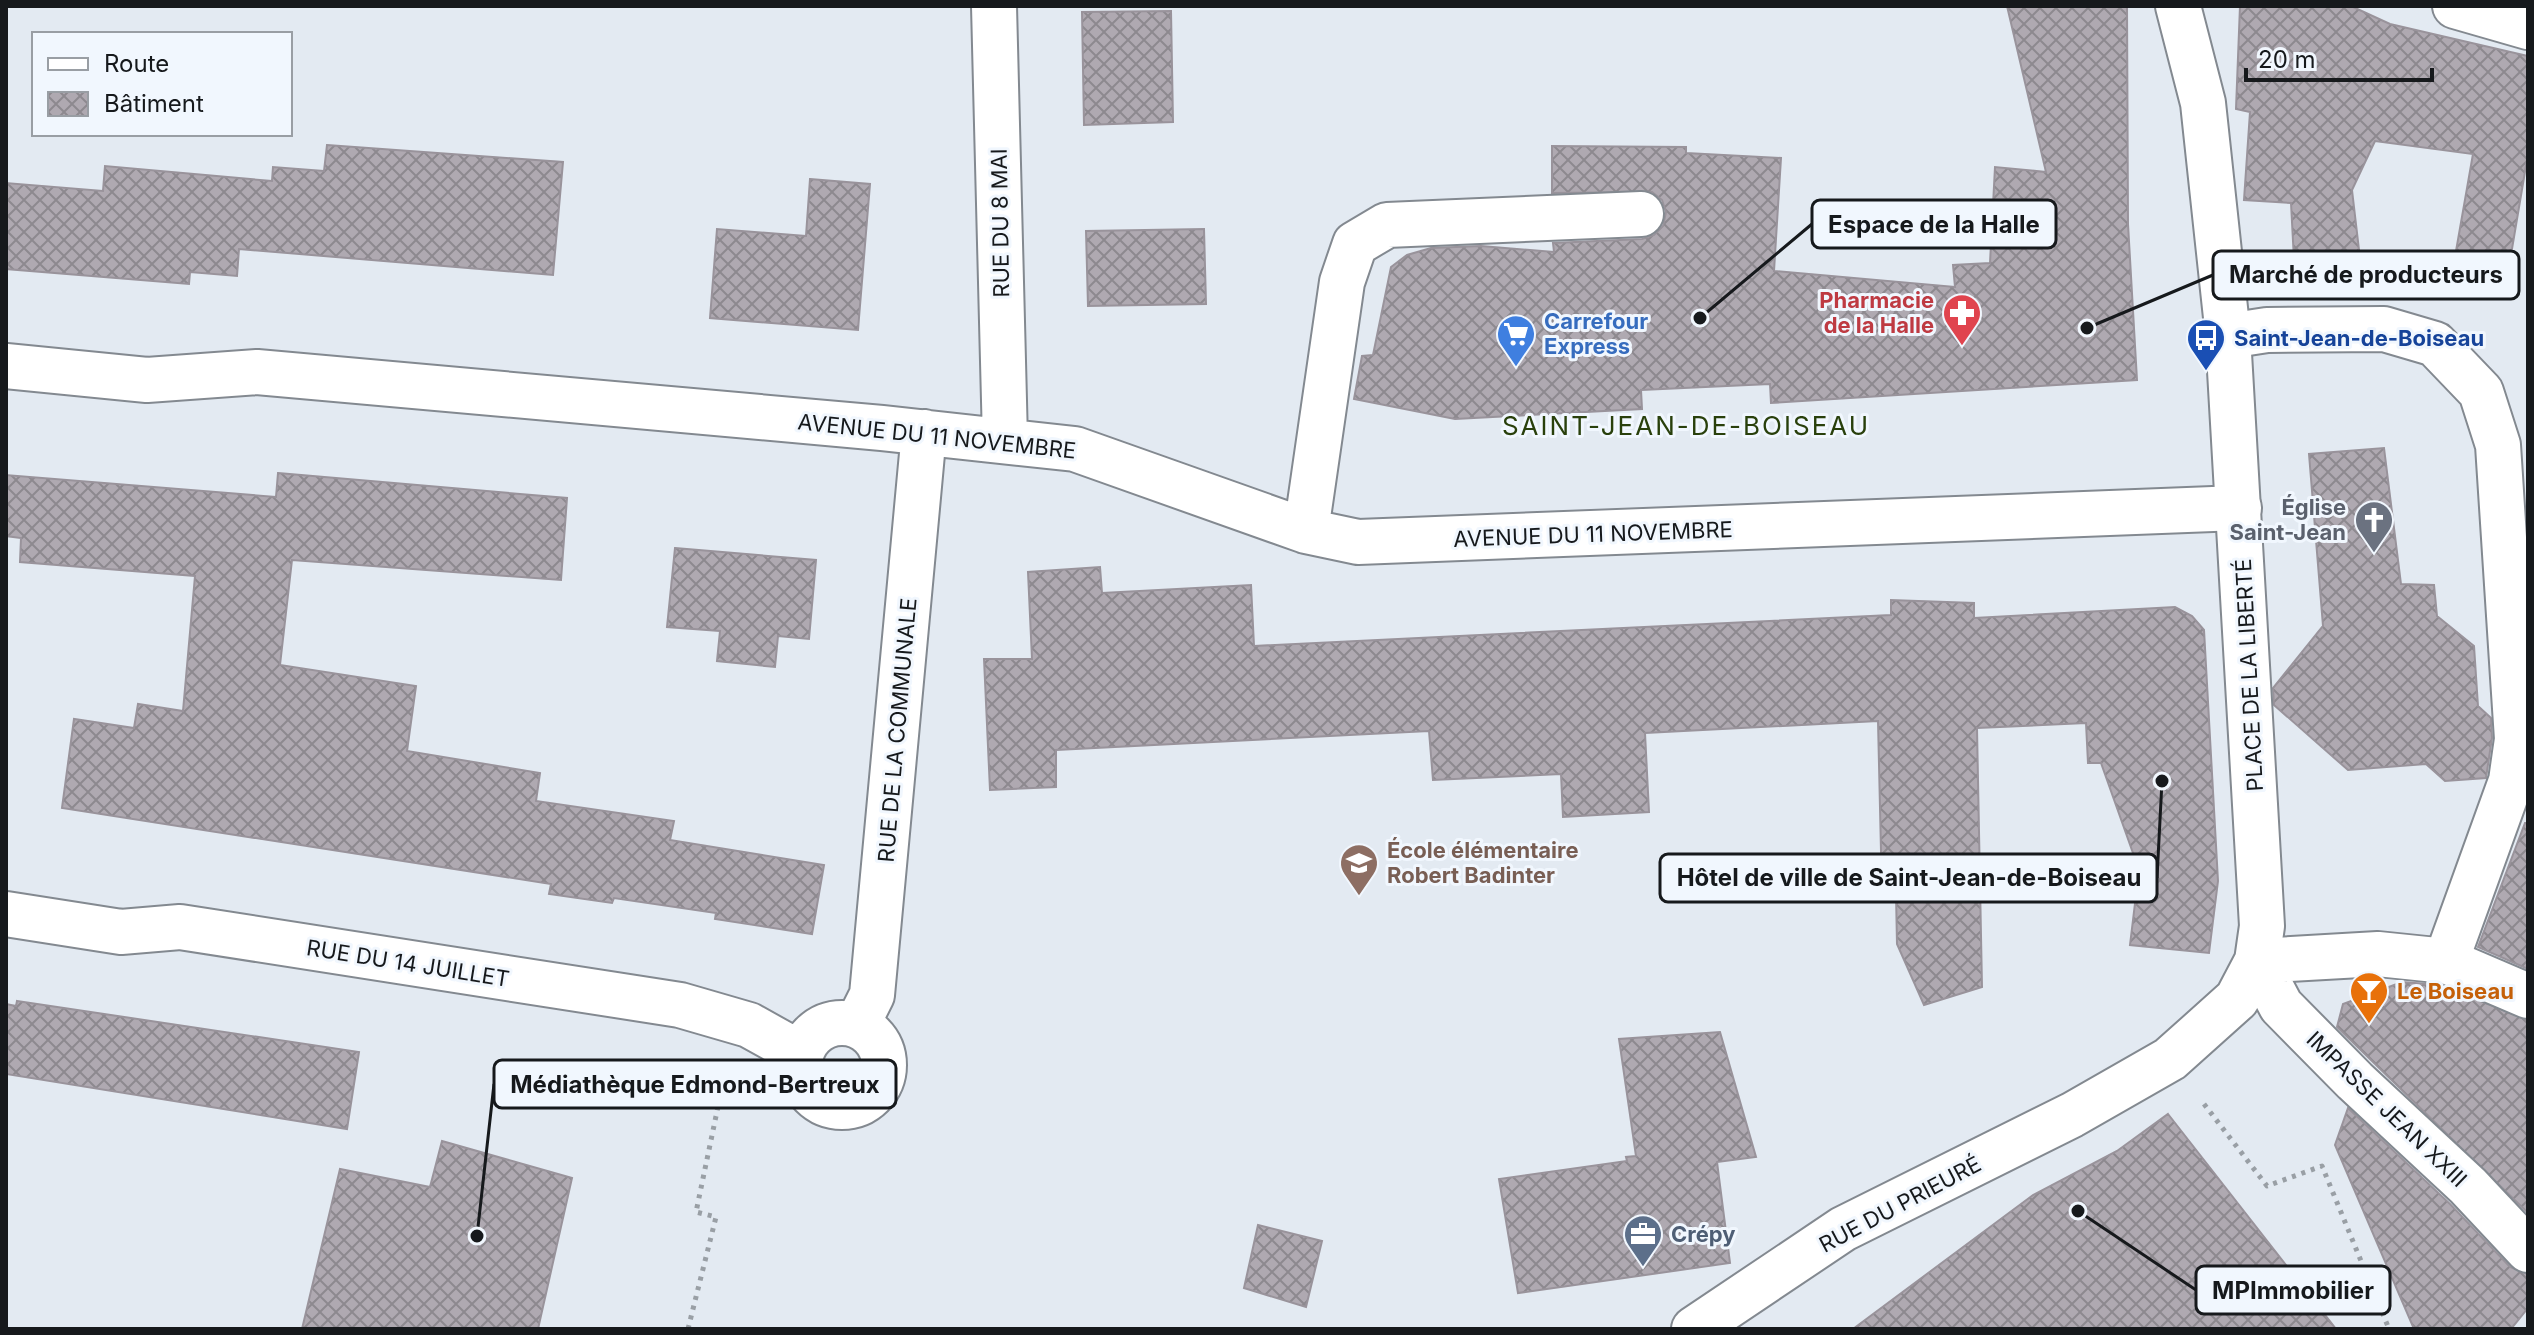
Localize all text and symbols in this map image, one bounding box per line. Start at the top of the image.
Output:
legend [32,32,292,136]
scale bar [2246,32,2432,82]
text: 20 m [2258,45,2316,74]
text: Route [104,49,169,78]
text: Bâtiment [104,89,204,118]
street label: RUE DU 8 MAI [986,148,1014,298]
callout: Espace de la Halle [1812,200,2056,248]
text: Espace de la Halle [1828,210,2040,239]
callout: Marché de producteurs [2213,251,2519,299]
text: Marché de producteurs [2229,260,2503,289]
place label: Pharmacie de la Halle [1819,287,1934,338]
pharmacy icon: Pharmacie de la Halle [1941,292,1983,347]
place label: Carrefour Express [1544,308,1648,359]
supermarket icon: Carrefour Express [1495,313,1537,368]
bus stop icon: Saint-Jean-de-Boiseau [2185,317,2227,372]
place label: Saint-Jean-de-Boiseau [2234,325,2484,351]
street label: AVENUE DU 11 NOVEMBRE [797,408,1077,464]
district label: SAINT-JEAN-DE-BOISEAU [1502,410,1870,441]
place label: Église Saint-Jean [2230,494,2346,545]
church icon: Église Saint-Jean [2353,499,2395,554]
street label: AVENUE DU 11 NOVEMBRE [1453,516,1733,552]
street label: PLACE DE LA LIBERTÉ [2230,558,2268,792]
street label: RUE DE LA COMMUNALE [872,597,922,863]
place label: École élémentaire Robert Badinter [1387,837,1579,888]
school or university icon: École élémentaire Robert Badinter [1338,842,1380,897]
callout: Hôtel de ville de Saint-Jean-de-Boiseau [1660,854,2157,902]
text: Hôtel de ville de Saint-Jean-de-Boiseau [1677,863,2141,892]
street label: RUE DU 14 JUILLET [305,934,511,992]
bar icon: Le Boiseau [2348,970,2390,1025]
place label: Le Boiseau [2397,978,2514,1004]
street label: IMPASSE JEAN XXIII [2302,1026,2472,1192]
callout: Médiathèque Edmond-Bertreux [494,1060,896,1108]
text: Médiathèque Edmond-Bertreux [510,1070,880,1099]
street label: RUE DU PRIEURÉ [1815,1150,1985,1258]
office icon: Crépy [1622,1213,1664,1268]
place label: Crépy [1671,1221,1736,1247]
callout: MPImmobilier [2196,1266,2390,1314]
text: MPImmobilier [2212,1276,2374,1305]

